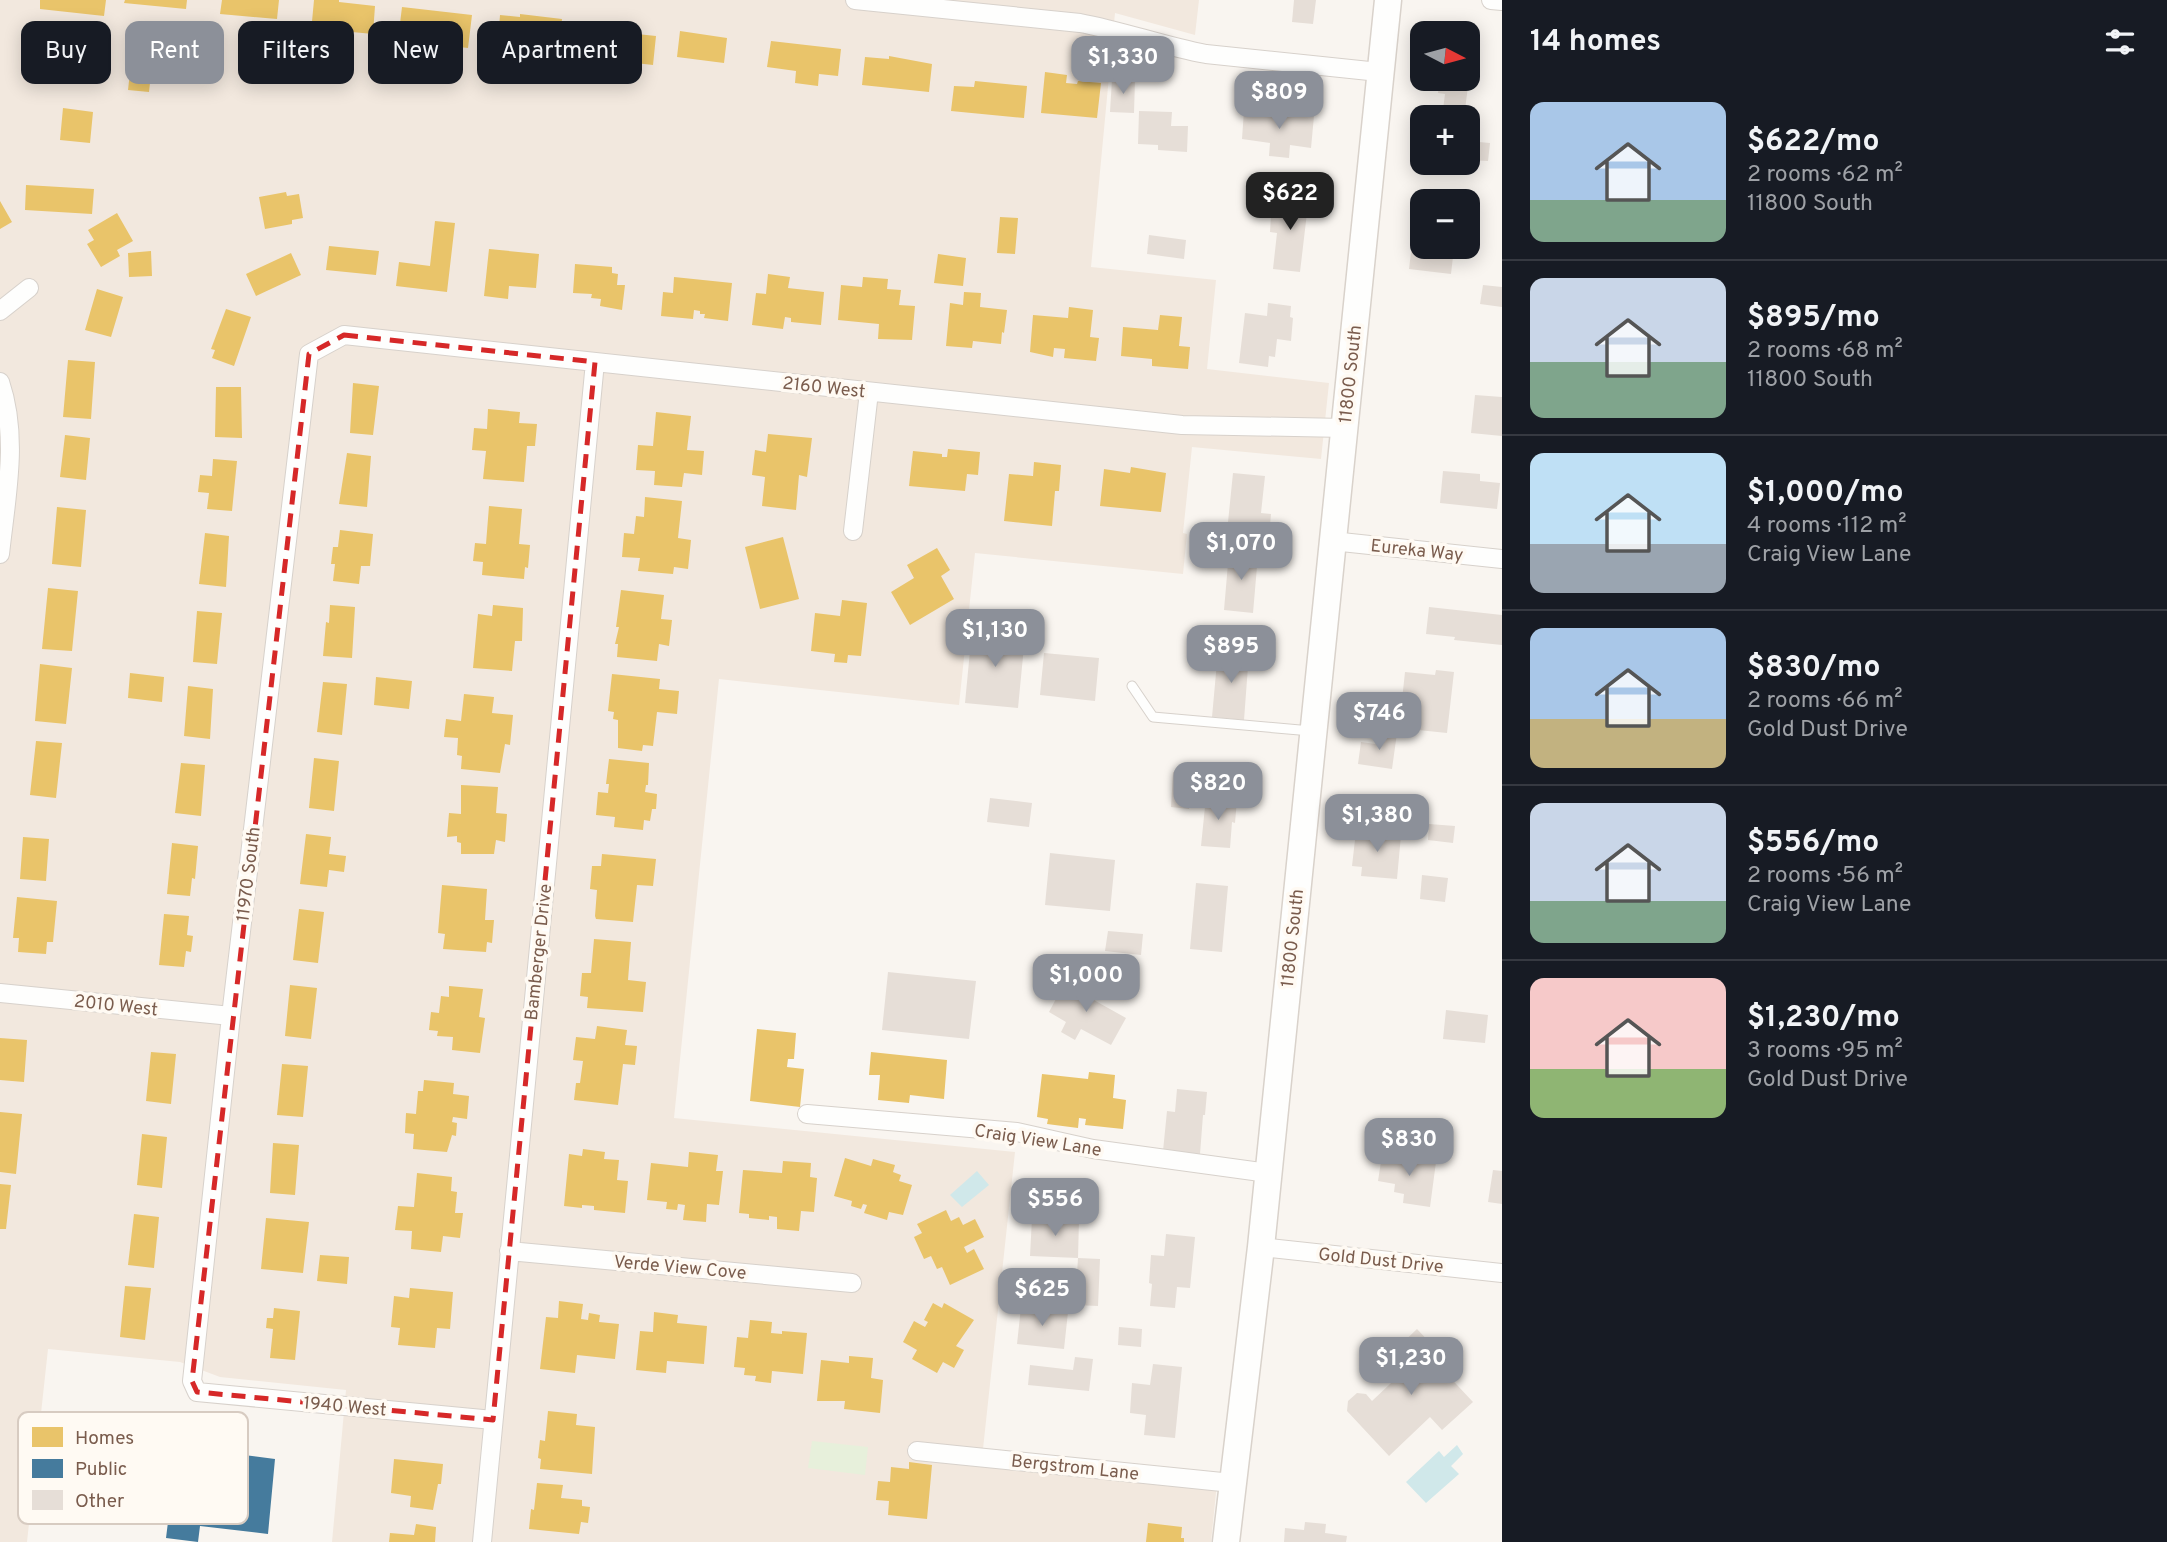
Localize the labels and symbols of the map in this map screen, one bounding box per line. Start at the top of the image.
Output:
north arrow [1410,21,1480,91]
pin: $1,330 [1066,36,1180,96]
pin: $809 [1238,72,1320,131]
pin: $622 [1249,173,1331,232]
street label: 11800 South [1335,324,1368,424]
street label: 2160 West [781,373,866,404]
pin: $1,070 [1184,522,1298,582]
street label: Eureka Way [1369,535,1464,568]
pin: $1,130 [938,610,1052,669]
pin: $895 [1190,626,1272,685]
pin: $746 [1338,692,1420,752]
pin: $820 [1177,762,1259,822]
pin: $1,380 [1320,794,1434,854]
street label: 11970 South [232,825,267,923]
street label: Bamberger Drive [521,883,558,1022]
street label: 11800 South [1277,888,1310,988]
pin: $1,000 [1029,954,1143,1014]
street label: 2010 West [73,991,159,1022]
pin: $830 [1368,1118,1450,1178]
street label: Craig View Lane [972,1120,1103,1163]
pin: $556 [1014,1178,1096,1238]
street label: Gold Dust Drive [1317,1243,1445,1280]
street label: Verde View Cove [613,1251,747,1286]
pin: $625 [1001,1268,1083,1328]
pin: $1,230 [1354,1338,1468,1397]
street label: 1940 West [302,1392,387,1423]
legend [18,1412,248,1524]
text: Homes [75,1427,134,1451]
street label: Bergstrom Lane [1010,1450,1140,1487]
text: Public [75,1458,127,1482]
text: Other [75,1490,125,1514]

